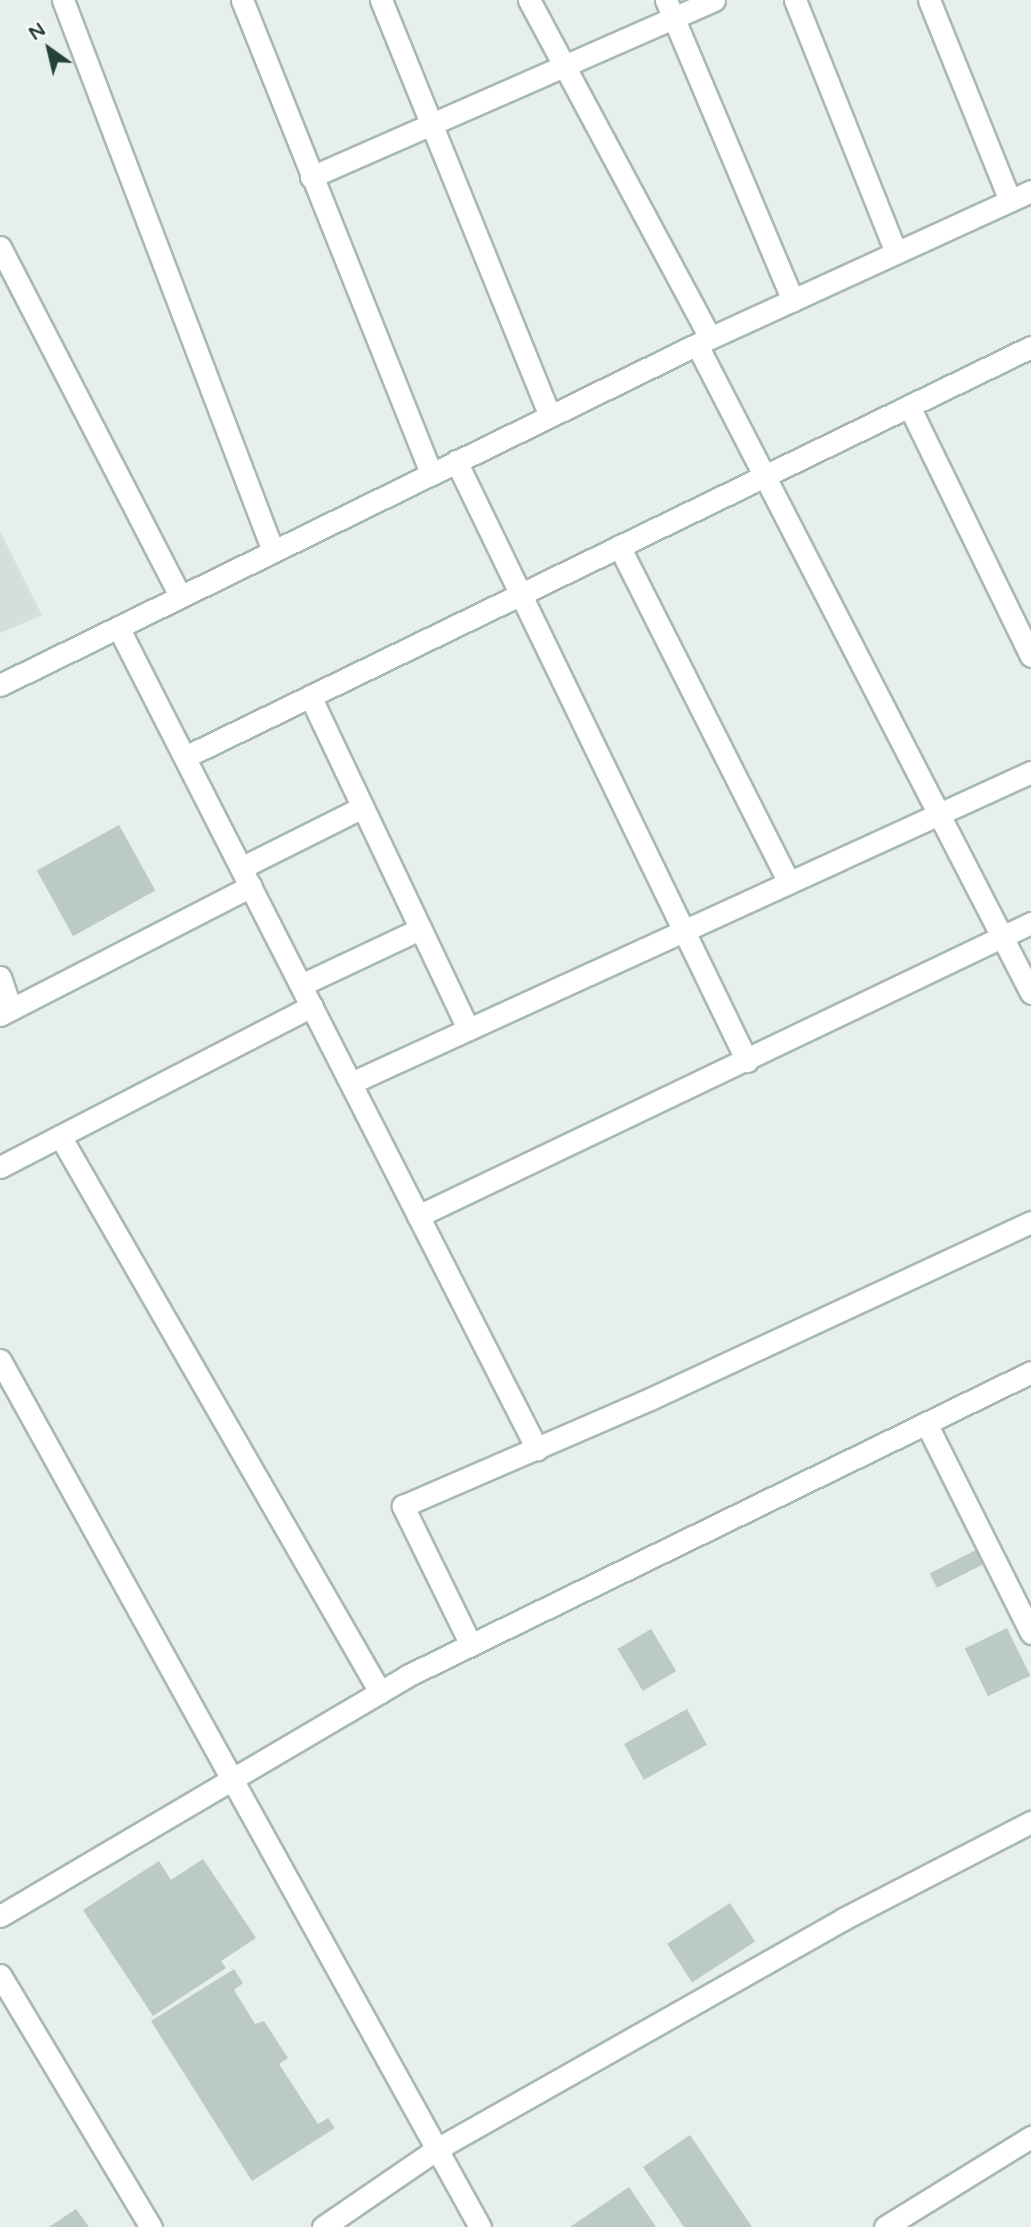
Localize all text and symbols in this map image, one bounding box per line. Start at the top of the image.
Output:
north arrow [14,14,84,84]
text: N [25,18,50,45]

